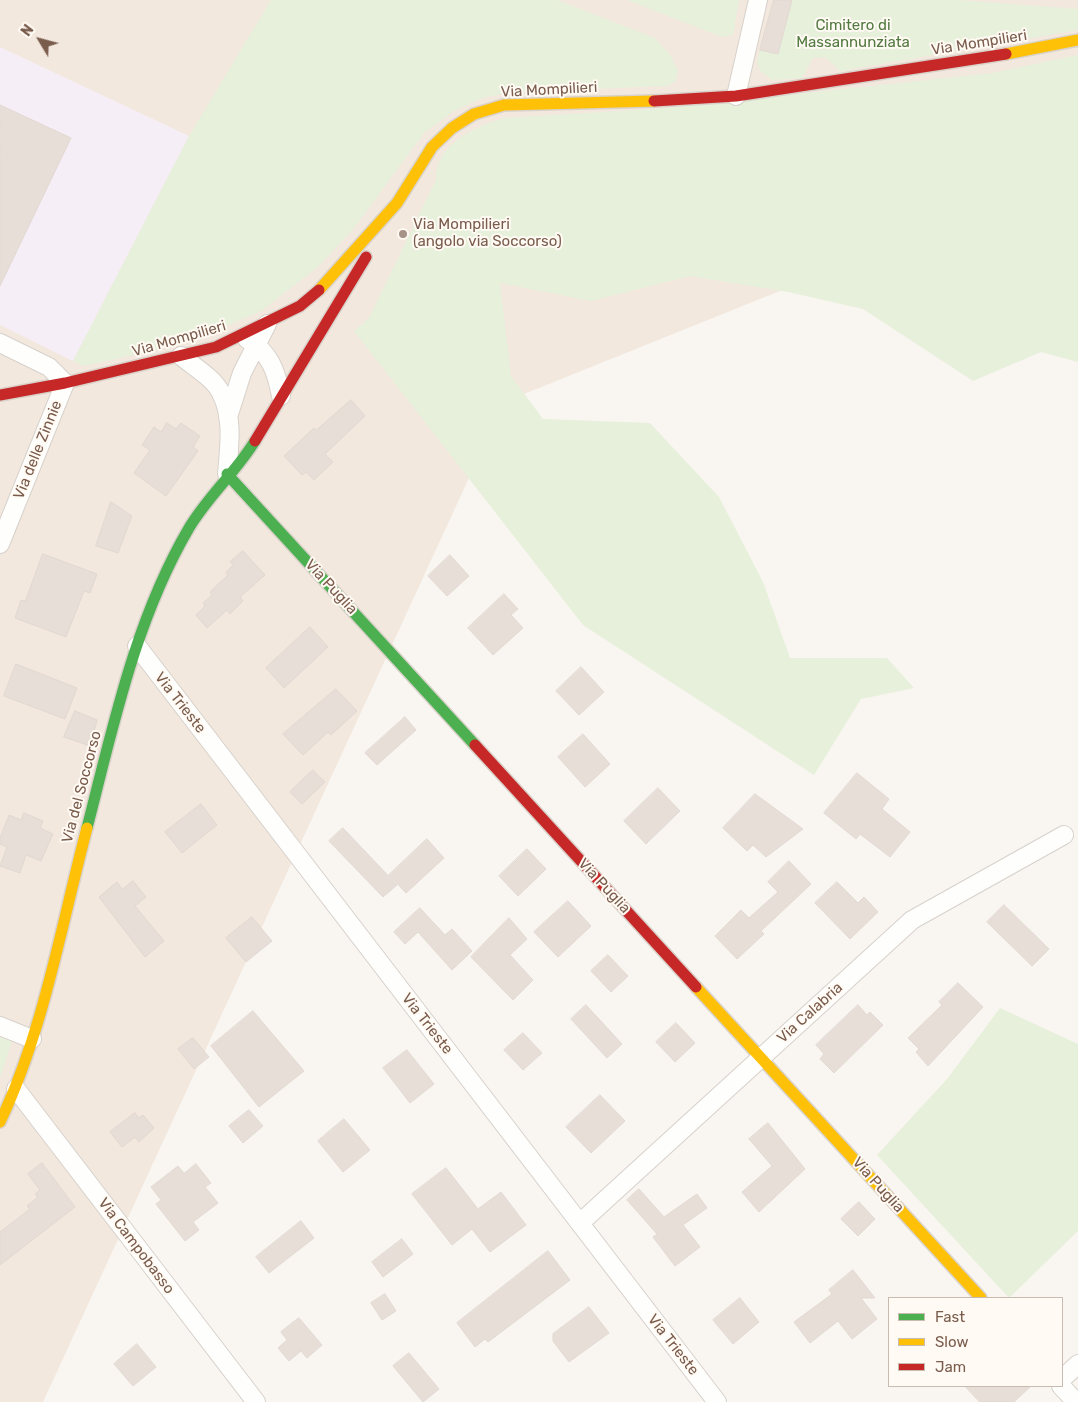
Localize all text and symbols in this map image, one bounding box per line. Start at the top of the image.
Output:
north arrow [15,15,65,65]
park label: Cimitero di Massannunziata [796,17,910,52]
text: N [18,22,37,40]
street label: Via Mompilieri [930,27,1028,59]
street label: Via Mompilieri [500,78,598,102]
place label: Via Mompilieri (angolo via Soccorso) [413,216,562,251]
marker: Via Mompilieri (angolo via Soccorso) [397,228,409,240]
street label: Via Mompilieri [130,317,228,361]
street label: Via delle Zinnie [10,398,66,502]
street label: Via Puglia [301,556,361,618]
street label: Via Trieste [151,669,209,737]
street label: Via del Soccorso [58,729,106,845]
street label: Via Puglia [574,855,634,917]
street label: Via Calabria [773,979,847,1047]
street label: Via Trieste [398,990,456,1058]
street label: Via Puglia [848,1154,908,1216]
street label: Via Campobasso [94,1194,178,1298]
legend [888,1297,1063,1387]
text: Fast [935,1308,965,1326]
street label: Via Trieste [644,1311,702,1379]
text: Slow [935,1333,968,1351]
text: Jam [935,1358,966,1376]

